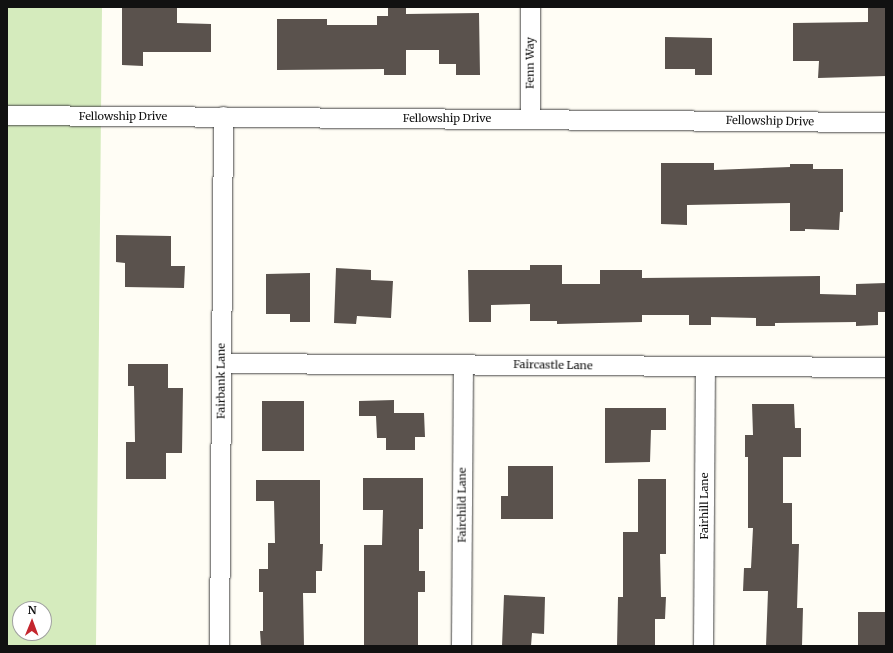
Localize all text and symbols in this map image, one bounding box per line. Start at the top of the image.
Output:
street label: Fenn Way [523,37,537,89]
street label: Fellowship Drive [79,109,167,123]
street label: Fellowship Drive [403,111,491,125]
street label: Fellowship Drive [726,114,814,128]
street label: Fairbank Lane [214,343,228,419]
street label: Faircastle Lane [513,358,593,372]
street label: Fairchild Lane [455,467,469,543]
street label: Fairhill Lane [697,473,711,539]
north arrow [12,601,52,641]
text: N [28,603,37,617]

